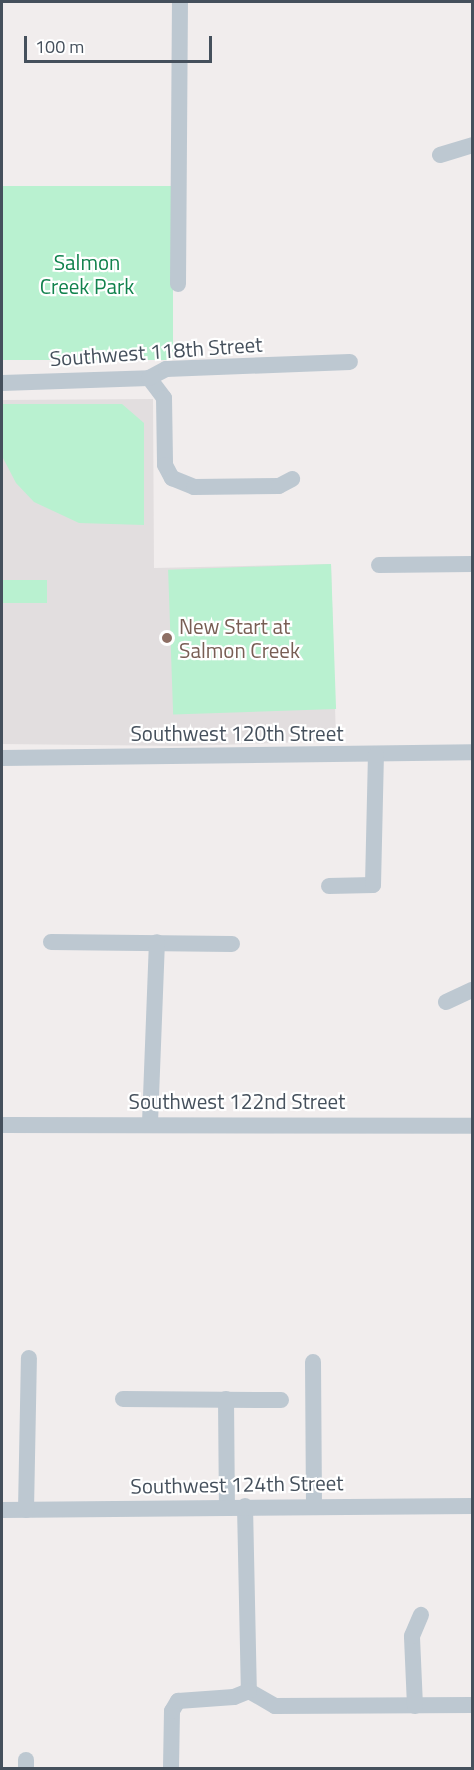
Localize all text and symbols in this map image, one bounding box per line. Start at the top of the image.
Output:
scale bar [27,24,214,62]
text: 100 m [35,33,84,60]
park label: Salmon Creek Park [40,249,134,299]
street label: Southwest 118th Street [49,331,263,371]
place label: New Start at Salmon Creek [179,613,300,663]
marker: New Start at Salmon Creek [160,631,174,645]
street label: Southwest 120th Street [130,720,344,746]
street label: Southwest 122nd Street [129,1088,345,1114]
street label: Southwest 124th Street [130,1470,344,1498]

